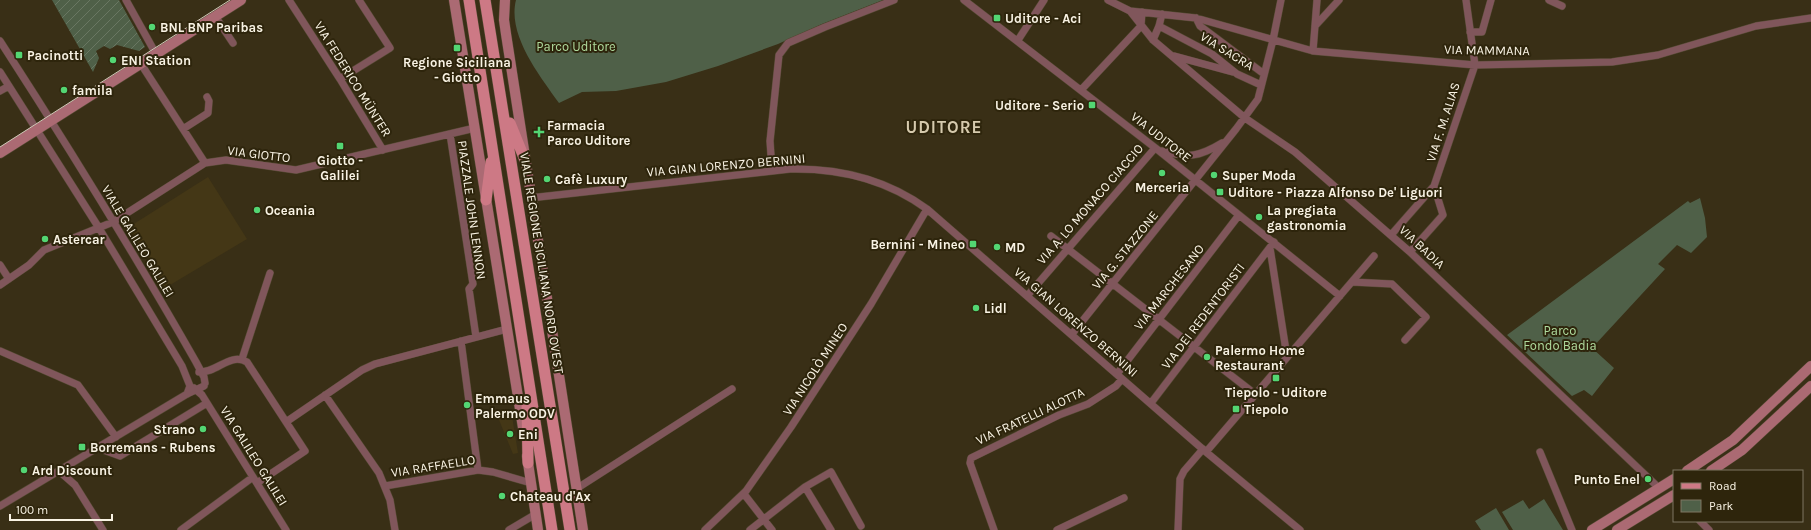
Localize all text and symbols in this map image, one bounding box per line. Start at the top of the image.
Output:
place label: Uditore - Aci [1005,11,1081,26]
marker: Uditore - Aci [992,13,1002,23]
street label: VIA FEDERICO MÜNTER [311,18,395,139]
place label: BNL BNP Paribas [160,20,263,35]
marker: BNL BNP Paribas [147,22,157,32]
street label: VIA SACRA [1197,29,1257,74]
park label: Parco Uditore [536,39,616,54]
street label: VIA MAMMANA [1444,42,1531,58]
marker: Regione Siciliana - Giotto [452,43,462,53]
place label: Pacinotti [27,48,83,63]
marker: Pacinotti [14,50,24,60]
place label: ENI Station [121,53,191,68]
marker: ENI Station [108,55,118,65]
place label: Regione Siciliana - Giotto [403,55,511,85]
street label: VIA F. M. ALIAS [1423,80,1463,164]
place label: famila [72,83,113,98]
marker: famila [59,85,69,95]
place label: Uditore - Serio [995,98,1084,113]
marker: Uditore - Serio [1087,100,1097,110]
street label: VIA UDITORE [1128,109,1194,165]
district label: UDITORE [905,117,983,137]
place label: Farmacia Parco Uditore [547,118,631,148]
marker: Farmacia Parco Uditore [534,127,544,137]
street label: PIAZZALE JOHN LENNON [455,139,489,281]
marker: Giotto - Galilei [335,141,345,151]
street label: VIA A. LO MONACO CIACCIO [1034,141,1146,267]
street label: VIA GIOTTO [227,143,291,165]
street label: VIALE REGIONE SICILIANA NORD OVEST [517,151,567,375]
street label: VIA GIAN LORENZO BERNINI [646,151,806,179]
place label: Giotto - Galilei [317,153,363,183]
marker: Merceria [1157,168,1167,178]
place label: Super Moda [1222,168,1296,183]
marker: Super Moda [1209,170,1219,180]
place label: Cafè Luxury [555,172,628,187]
marker: Cafè Luxury [542,174,552,184]
place label: Merceria [1135,180,1189,195]
street label: VIALE GALILEO GALILEI [99,182,177,300]
place label: Uditore - Piazza Alfonso De' Liguori [1228,185,1443,200]
marker: Uditore - Piazza Alfonso De' Liguori [1215,187,1225,197]
place label: Oceania [265,203,315,218]
place label: La pregiata gastronomia [1267,203,1346,233]
marker: Oceania [252,205,262,215]
street label: VIA G. STAZZONE [1089,208,1161,292]
marker: La pregiata gastronomia [1254,212,1264,222]
street label: VIA BADIA [1396,222,1448,272]
place label: Astercar [53,232,106,247]
marker: Astercar [40,234,50,244]
place label: Bernini - Mineo [870,237,965,252]
marker: Bernini - Mineo [968,239,978,249]
place label: MD [1005,240,1025,255]
street label: VIA MARCHESANO [1131,241,1207,333]
marker: MD [992,242,1002,252]
street label: VIA DEI REDENTORISTI [1158,260,1248,372]
street label: VIA GIAN LORENZO BERNINI [1011,264,1141,380]
place label: Lidl [984,301,1007,316]
marker: Lidl [971,303,981,313]
street label: VIA NICOLÒ MINEO [779,319,850,418]
park label: Parco Fondo Badia [1523,323,1597,353]
place label: Palermo Home Restaurant [1215,343,1305,373]
marker: Palermo Home Restaurant [1202,352,1212,362]
marker: Tiepolo - Uditore [1271,373,1281,383]
street label: VIA FRATELLI ALOTTA [973,384,1087,448]
place label: Tiepolo - Uditore [1225,385,1327,400]
place label: Emmaus Palermo ODV [475,391,555,421]
marker: Emmaus Palermo ODV [462,400,472,410]
place label: Tiepolo [1244,402,1289,417]
street label: VIA GALILEO GALILEI [217,403,291,509]
marker: Tiepolo [1231,404,1241,414]
place label: Strano [153,422,195,437]
marker: Strano [198,424,208,434]
place label: Eni [518,427,538,442]
marker: Eni [505,429,515,439]
place label: Borremans - Rubens [90,440,216,455]
marker: Borremans - Rubens [77,442,87,452]
street label: VIA RAFFAELLO [390,452,476,480]
place label: Ard Discount [32,463,112,478]
marker: Ard Discount [19,465,29,475]
legend [1673,470,1803,522]
place label: Punto Enel [1574,472,1640,487]
marker: Punto Enel [1643,474,1653,484]
text: Road [1709,479,1737,493]
place label: Chateau d'Ax [510,489,591,504]
marker: Chateau d'Ax [497,491,507,501]
scale bar [10,496,112,522]
text: Park [1709,499,1734,513]
text: 100 m [16,503,48,517]

